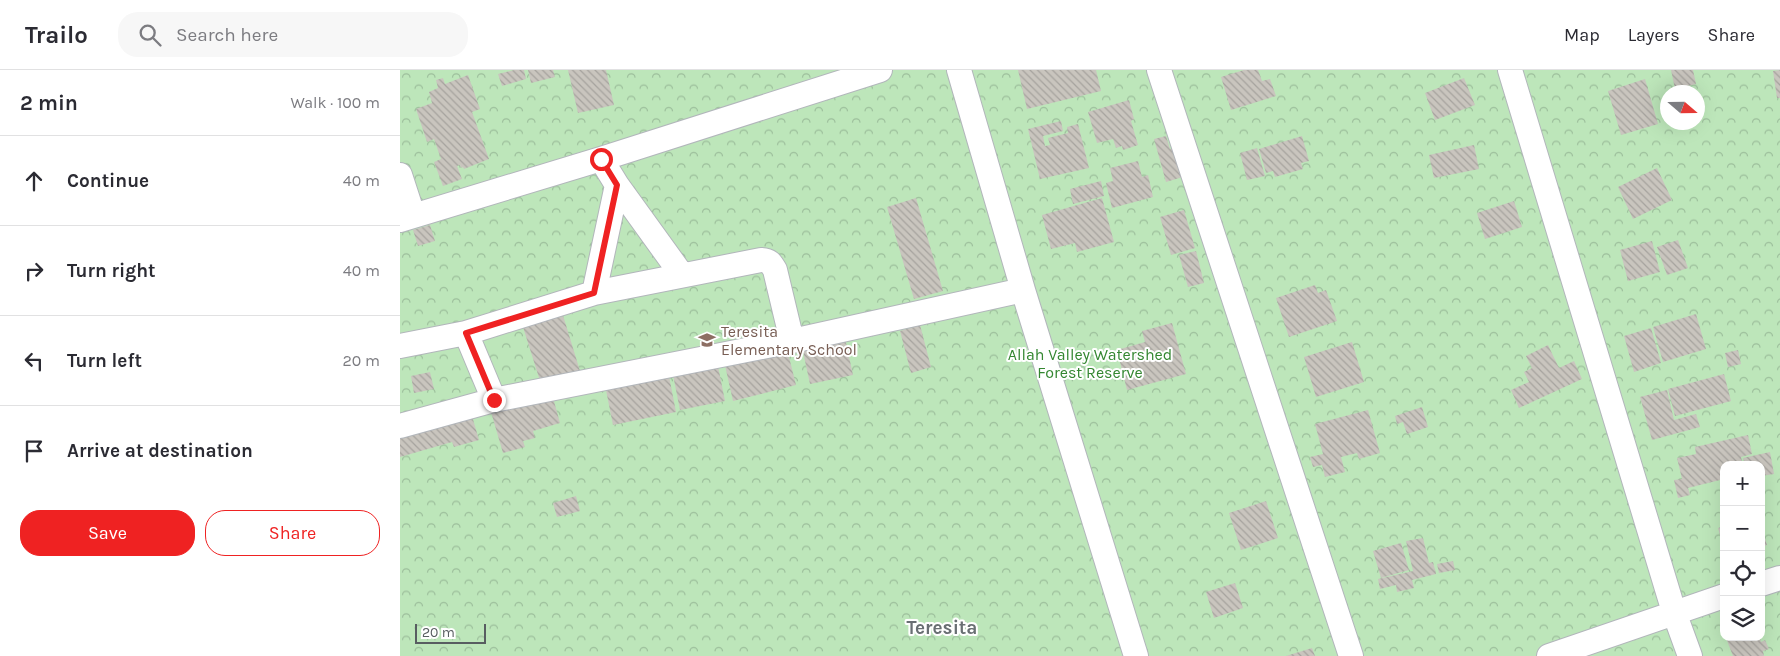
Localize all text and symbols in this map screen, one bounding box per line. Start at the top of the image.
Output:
search box [118,12,468,57]
text: Trailo [25,21,88,49]
icon: search [136,21,164,49]
text: Search here [176,24,278,46]
text: Map [1564,24,1600,46]
text: Layers [1628,24,1680,46]
text: Share [1708,24,1755,46]
north arrow [1660,85,1705,130]
text: 2 min [20,91,78,115]
text: Walk · 100 m [290,93,380,112]
route start [590,148,613,171]
icon: ahead [20,167,48,195]
text: Continue [67,170,149,192]
text: 40 m [343,171,380,190]
icon: right [20,257,48,285]
text: Turn right [67,260,156,282]
text: 40 m [343,261,380,280]
place label: Teresita Elementary School [721,322,857,359]
school or university icon: Teresita Elementary School [697,330,717,350]
park label: Allah Valley Watershed Forest Reserve [1008,345,1172,382]
icon: left [20,347,48,375]
text: Turn left [67,350,142,372]
text: 20 m [342,351,380,370]
route end [483,389,506,412]
icon: arrive [20,437,48,465]
text: Arrive at destination [67,440,253,462]
map controls [1720,461,1765,641]
button: + [1720,461,1765,506]
button: − [1720,506,1765,551]
button: Save [20,510,195,556]
button: Share [205,510,380,556]
button: locate [1720,551,1765,596]
button: layers [1720,596,1765,641]
district label: Teresita [907,617,977,639]
scale bar [415,621,486,644]
text: 20 m [422,624,455,641]

